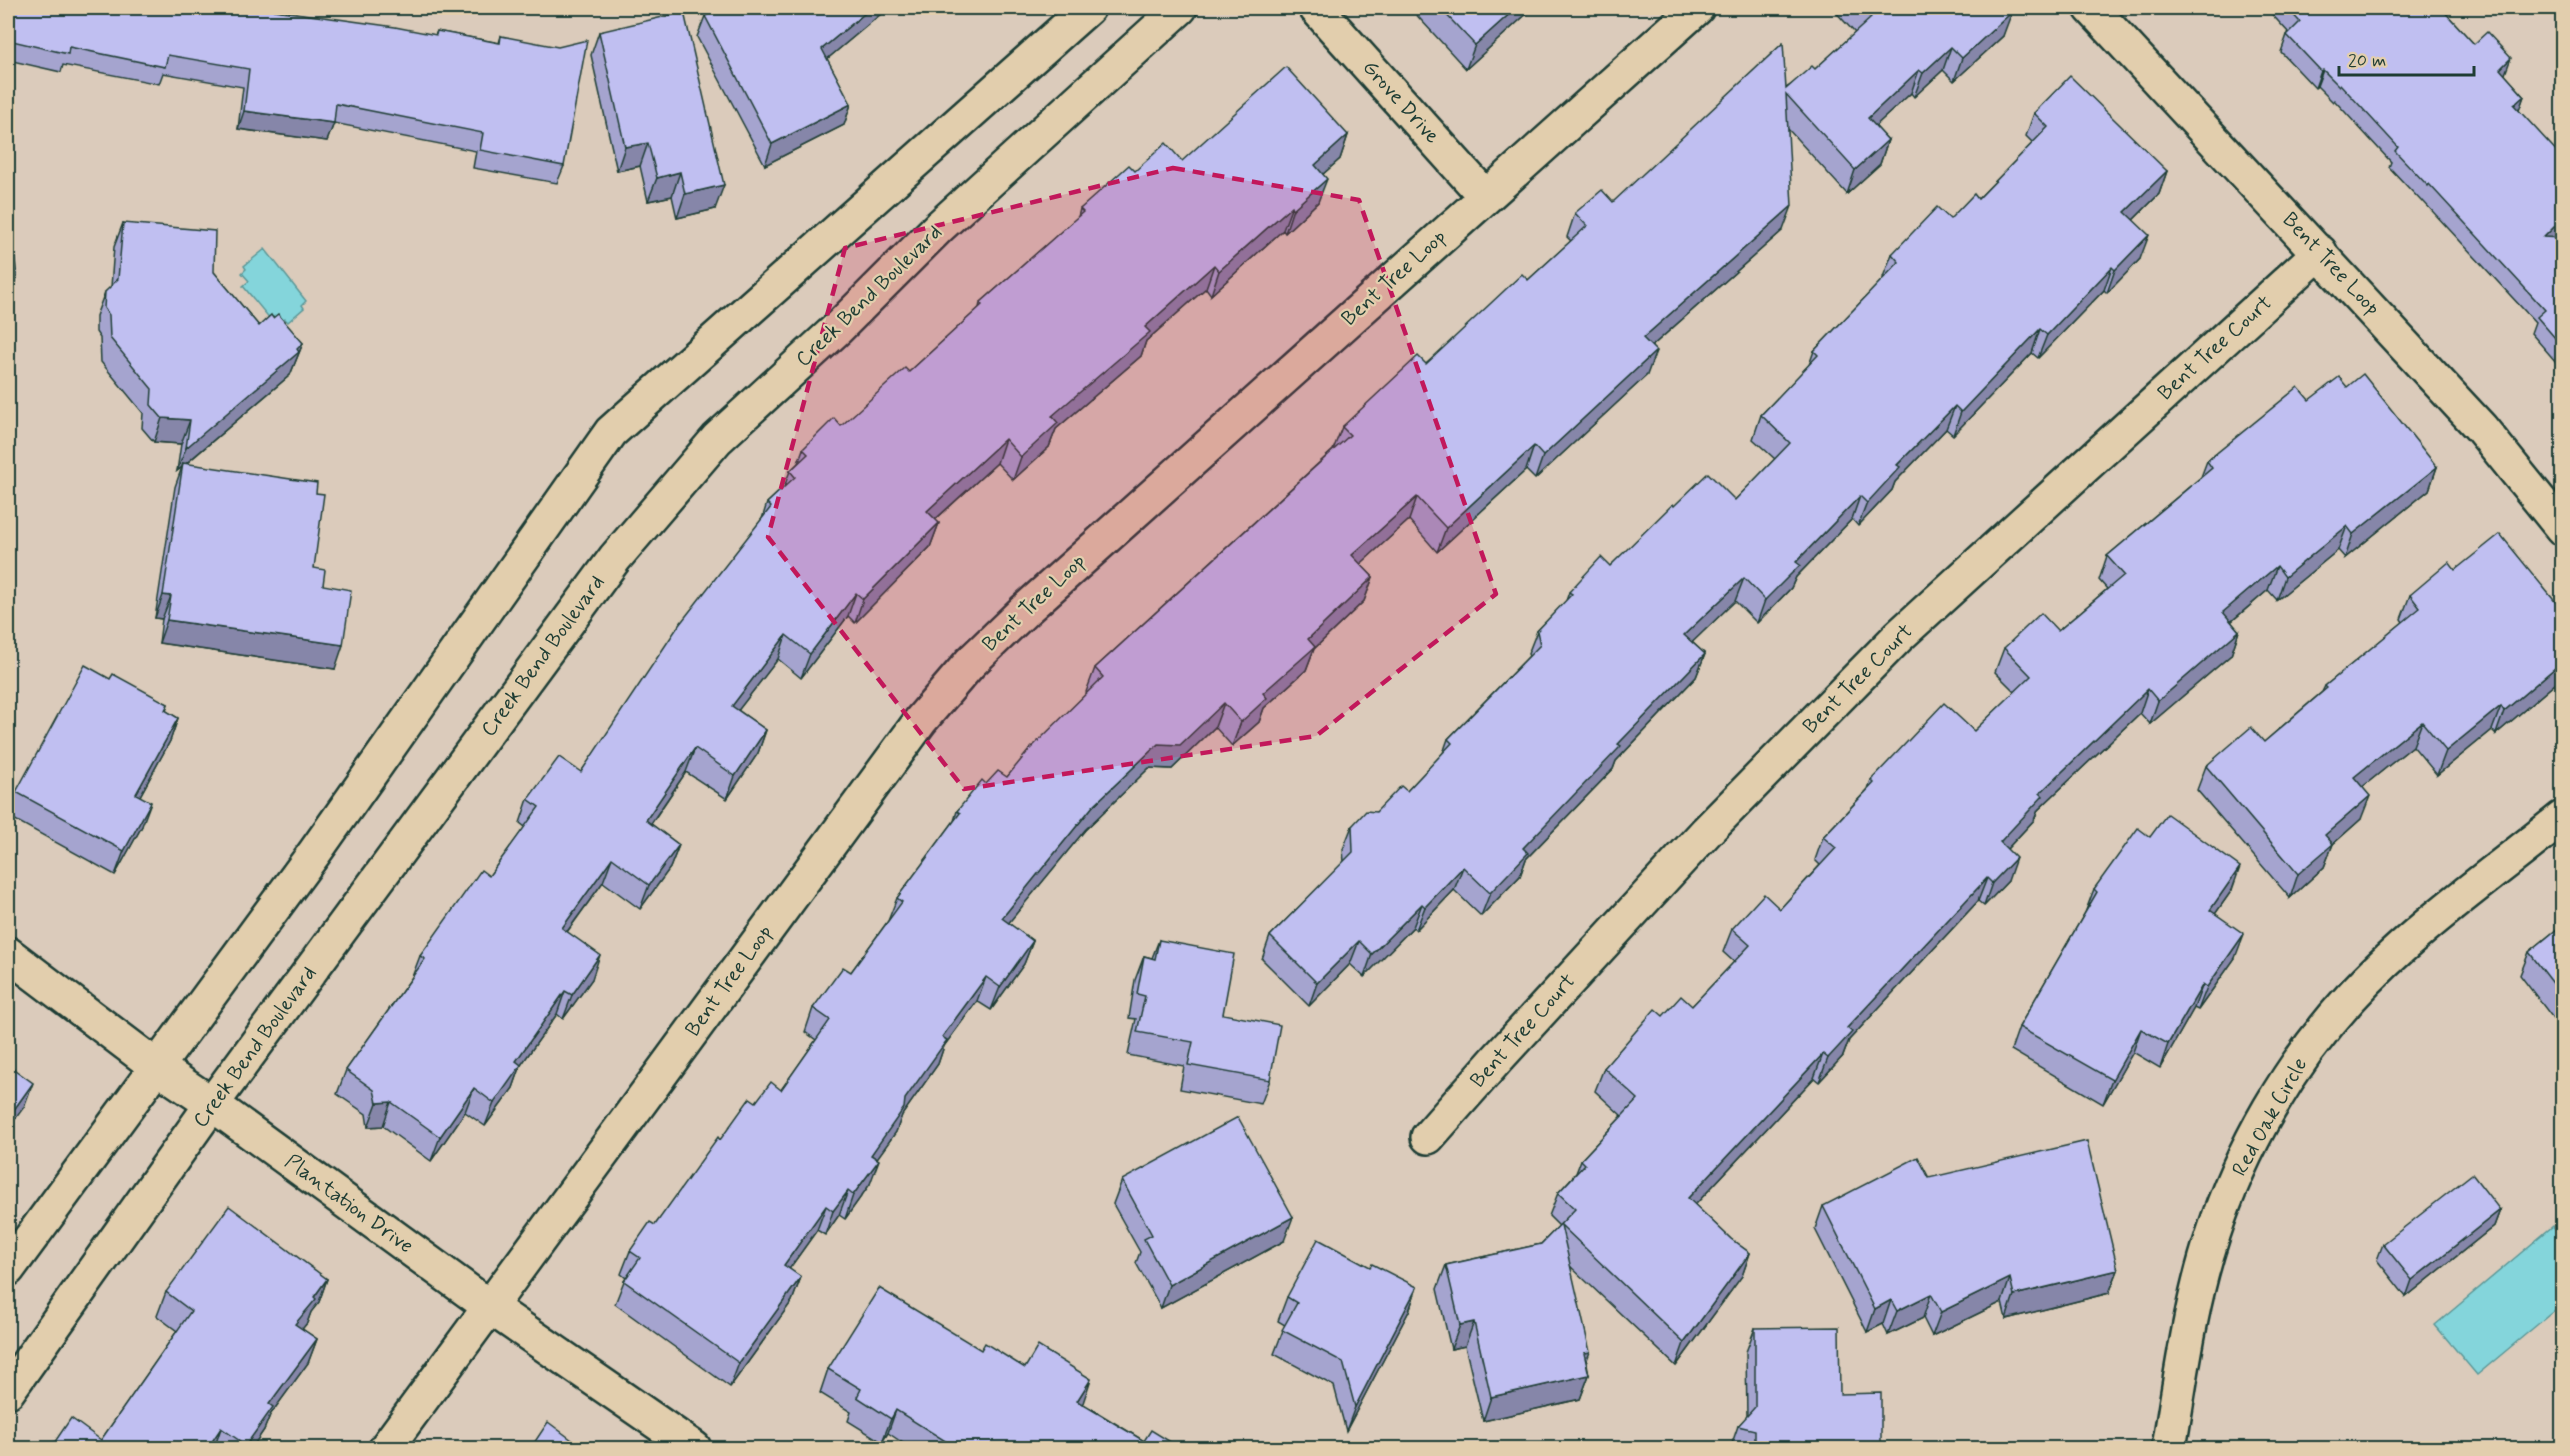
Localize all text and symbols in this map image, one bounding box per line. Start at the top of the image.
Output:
scale bar [2339,39,2474,77]
text: 20 m [2348,49,2386,73]
street label: Grove Drive [1356,54,1446,150]
street label: Bent Tree Loop [2276,206,2386,322]
street label: Creek Bend Boulevard [790,219,948,373]
street label: Bent Tree Loop [1336,224,1452,332]
street label: Bent Tree Court [2152,289,2278,407]
street label: Bent Tree Loop [976,548,1092,658]
street label: Creek Bend Boulevard [475,570,611,742]
street label: Bent Tree Court [1797,618,1919,740]
street label: Bent Tree Loop [679,919,779,1043]
street label: Creek Bend Boulevard [187,961,323,1133]
street label: Bent Tree Court [1464,968,1582,1094]
street label: Red Oak Circle [2226,1053,2314,1181]
street label: Plantation Drive [279,1148,419,1260]

